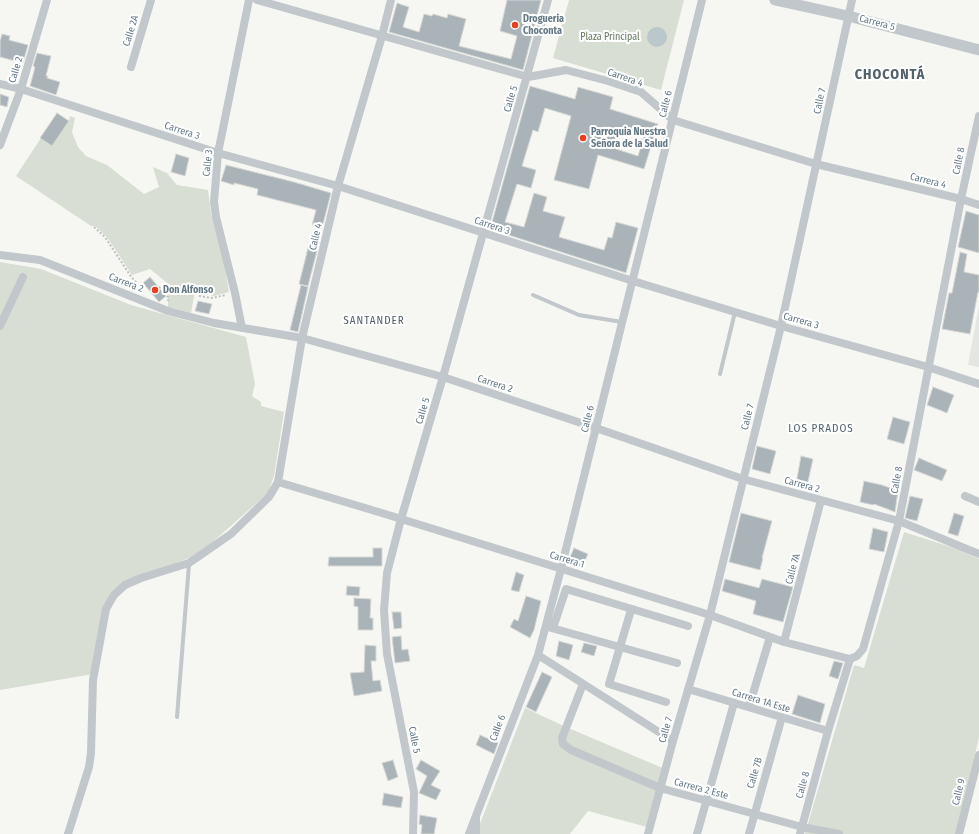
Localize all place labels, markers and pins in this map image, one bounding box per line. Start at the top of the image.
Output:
place label: Drogueria Choconta [523,13,564,36]
marker: Drogueria Choconta [510,20,520,30]
place label: Parroquia Nuestra Señora de la Salud [591,126,668,150]
marker: Parroquia Nuestra Señora de la Salud [578,133,588,143]
place label: Don Alfonso [163,284,213,296]
marker: Don Alfonso [150,285,160,295]

